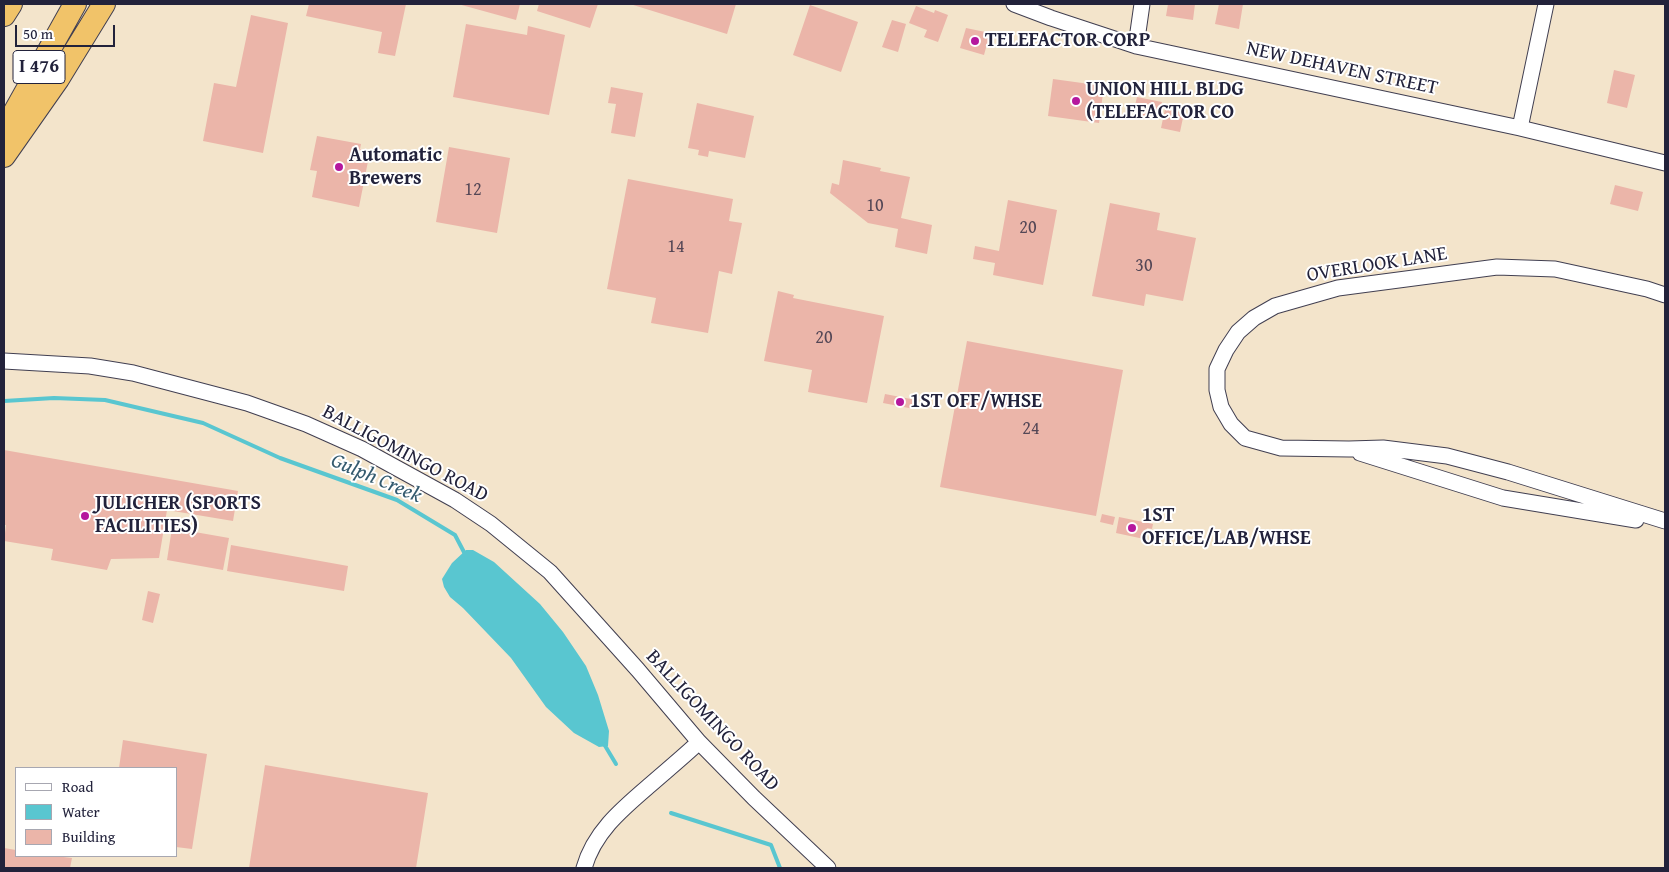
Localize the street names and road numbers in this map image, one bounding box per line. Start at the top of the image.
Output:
street label: NEW DEHAVEN STREET [1244,37,1440,101]
road number: I 476 [13,51,65,84]
street label: OVERLOOK LANE [1305,242,1449,288]
street label: BALLIGOMINGO ROAD [318,400,492,508]
street label: BALLIGOMINGO ROAD [640,645,784,797]

